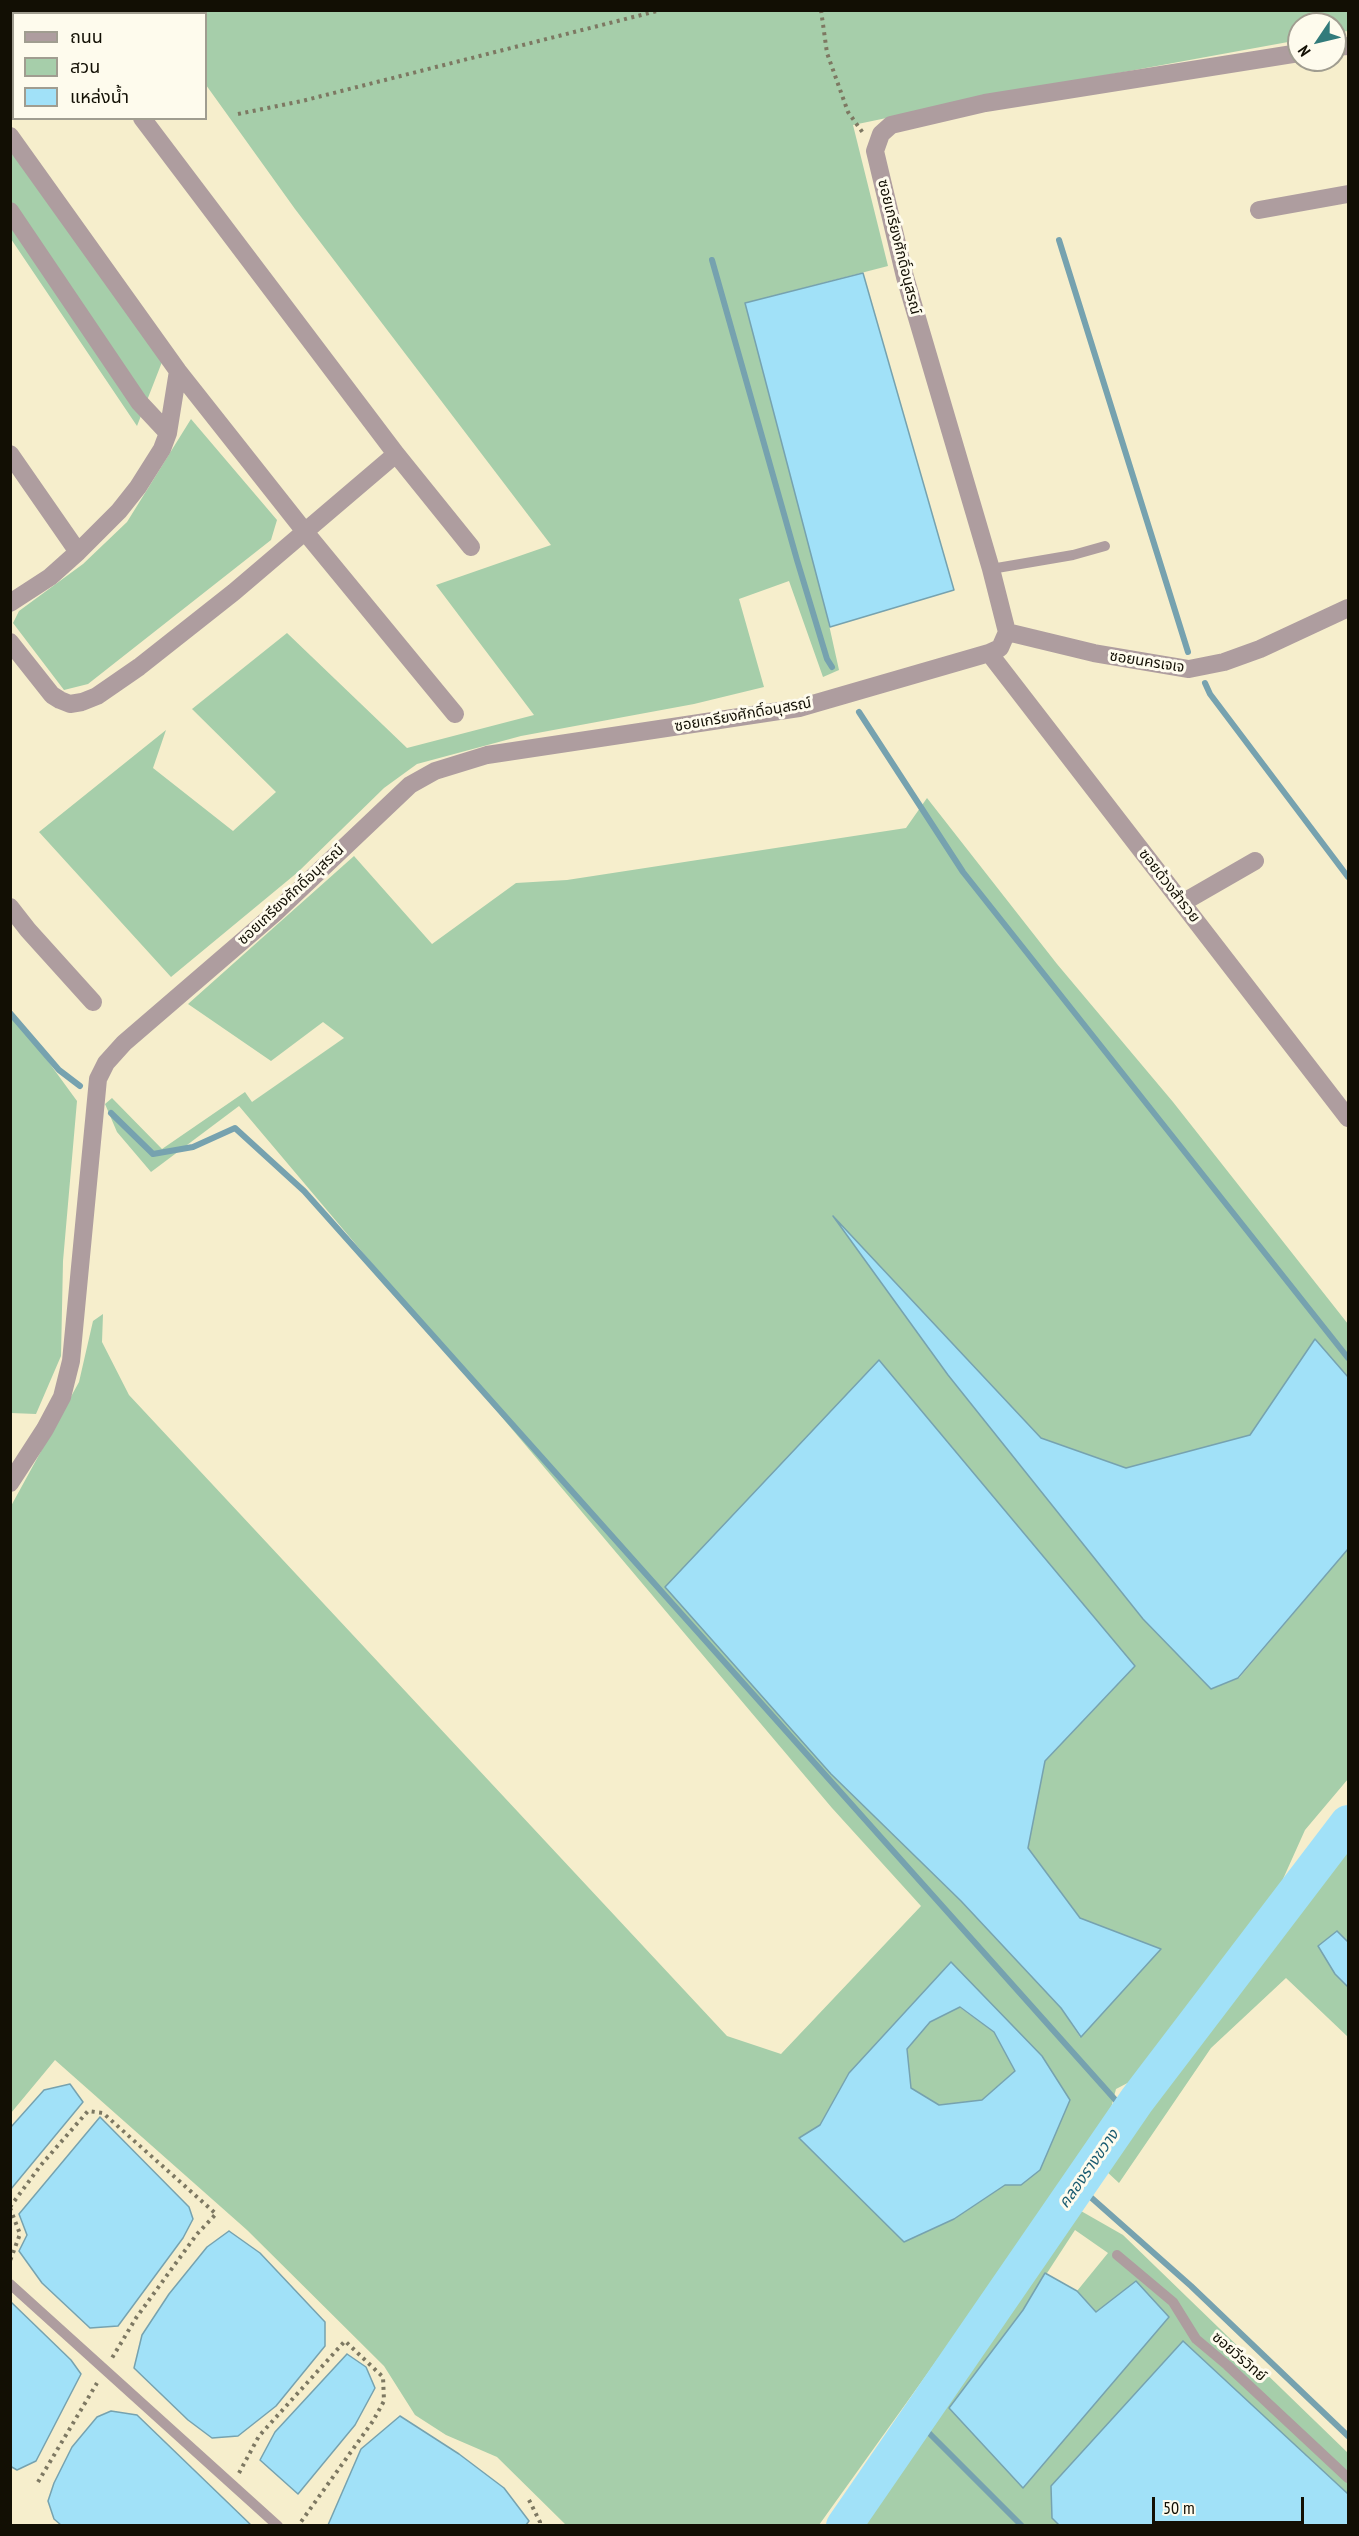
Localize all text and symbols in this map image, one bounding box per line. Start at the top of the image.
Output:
legend [12,12,207,120]
north arrow [1287,12,1347,72]
text: ถนน [70,25,103,48]
text: N [1293,42,1315,60]
text: สวน [70,55,100,78]
text: แหล่งน้ำ [70,85,129,108]
street label: ซอยเกรียงศักดิ์อนุสรณ์ [874,178,924,316]
street label: ซอยนครเจเจ [1108,647,1186,677]
street label: ซอยเกรียงศักดิ์อนุสรณ์ [673,694,813,736]
street label: ซอยเกรียงศักดิ์อนุสรณ์ [234,841,348,949]
street label: ซอยด้วงสำรวย [1135,845,1203,927]
water label: คลองรางขวาง [1055,2126,1123,2212]
street label: ซอยวีรวิทย์ [1208,2329,1270,2385]
scale bar [1155,2485,1306,2523]
text: 50 m [1163,2496,1195,2519]

